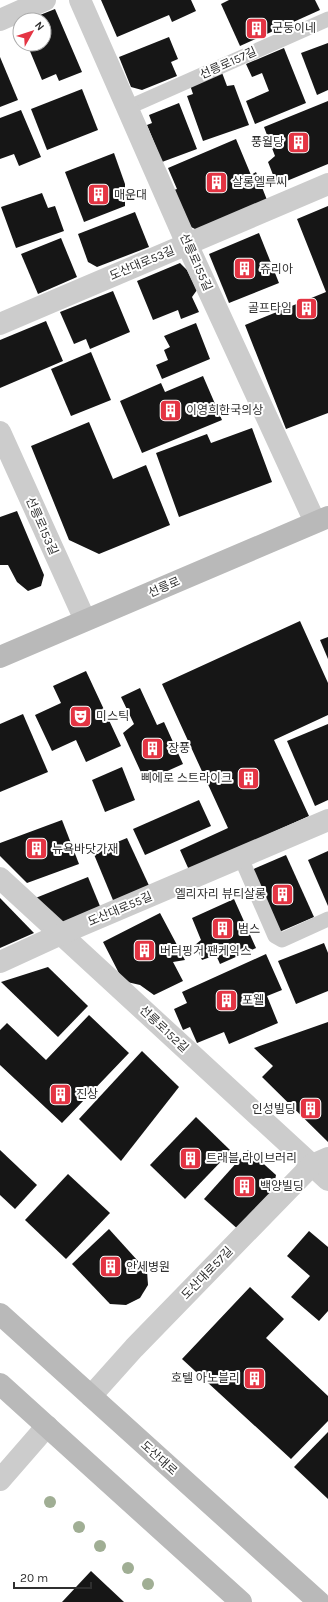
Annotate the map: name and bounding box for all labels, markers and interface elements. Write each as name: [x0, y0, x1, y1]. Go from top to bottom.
north arrow: [12, 12, 52, 52]
building icon: 군둥이네: [243, 15, 269, 41]
text: N: [32, 19, 47, 33]
place label: 군둥이네: [272, 21, 316, 35]
street label: 선릉로157길: [197, 44, 259, 82]
building icon: 풍월당: [286, 129, 312, 155]
place label: 풍월당: [251, 135, 284, 149]
building icon: 살롱엘루씨: [204, 169, 230, 195]
place label: 살롱엘루씨: [232, 175, 287, 189]
building icon: 매운대: [86, 182, 112, 208]
place label: 매운대: [114, 188, 147, 202]
street label: 선릉로155길: [177, 231, 215, 293]
street label: 도산대로53길: [107, 243, 177, 283]
building icon: 쥬리아: [231, 256, 257, 282]
place label: 쥬리아: [260, 262, 293, 276]
building icon: 골프타임: [294, 295, 320, 321]
place label: 골프타임: [248, 301, 292, 315]
building icon: 이영희한국의상: [158, 397, 184, 423]
place label: 이영희한국의상: [186, 403, 263, 417]
street label: 선릉로153길: [23, 495, 61, 557]
street label: 선릉로: [146, 574, 182, 600]
theatre icon: 미스틱: [67, 703, 93, 729]
place label: 미스틱: [96, 709, 129, 723]
building icon: 장풍: [140, 735, 166, 761]
place label: 장풍: [168, 741, 190, 755]
building icon: 삐에로 스트라이크: [235, 765, 261, 791]
place label: 삐에로 스트라이크: [141, 771, 232, 785]
building icon: 뉴욕바닷가재: [24, 836, 50, 862]
place label: 뉴욕바닷가재: [52, 842, 118, 856]
building icon: 엘리자리 뷰티살롱: [269, 881, 295, 907]
place label: 엘리자리 뷰티살롱: [175, 887, 266, 901]
street label: 도산대로55길: [86, 889, 154, 929]
building icon: 범스: [209, 916, 235, 942]
place label: 범스: [238, 922, 260, 936]
building icon: 버터핑거 팬케익스: [131, 938, 157, 964]
place label: 버터핑거 팬케익스: [160, 944, 251, 958]
building icon: 포웰: [214, 987, 240, 1013]
place label: 포웰: [242, 993, 264, 1007]
street label: 선릉로152길: [137, 1003, 191, 1055]
building icon: 진상: [48, 1081, 74, 1107]
place label: 진상: [76, 1087, 98, 1101]
building icon: 인성빌딩: [298, 1096, 324, 1122]
place label: 인성빌딩: [252, 1102, 296, 1116]
building icon: 트래블 라이브러리: [178, 1145, 204, 1171]
place label: 트래블 라이브러리: [206, 1151, 297, 1165]
building icon: 백양빌딩: [232, 1173, 258, 1199]
place label: 백양빌딩: [260, 1179, 304, 1193]
street label: 도산대로57길: [178, 1244, 236, 1302]
building icon: 안세병원: [97, 1254, 123, 1280]
place label: 안세병원: [126, 1260, 170, 1274]
building icon: 호텔 아노블리: [242, 1365, 268, 1391]
place label: 호텔 아노블리: [171, 1371, 240, 1385]
street label: 도산대로: [138, 1438, 180, 1478]
scale bar: [14, 1564, 91, 1590]
text: 20 m: [20, 1571, 48, 1585]

